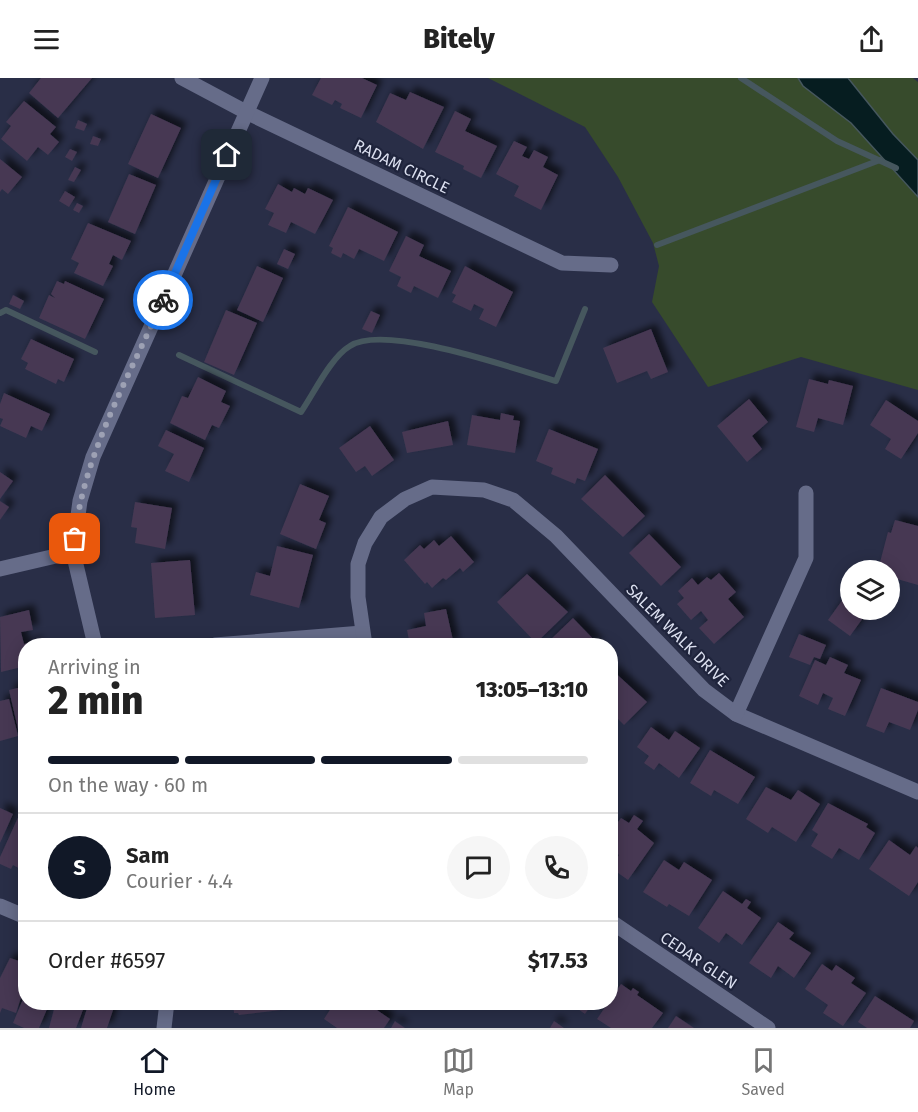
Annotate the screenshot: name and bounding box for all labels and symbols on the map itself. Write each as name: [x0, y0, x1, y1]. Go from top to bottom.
pin: [201, 129, 252, 180]
street label: RADAM CIRCLE: [351, 135, 452, 198]
courier: [133, 270, 193, 330]
pin: [49, 513, 100, 564]
street label: SALEM WALK DRIVE: [622, 580, 733, 691]
street label: CEDAR GLEN: [657, 928, 741, 993]

